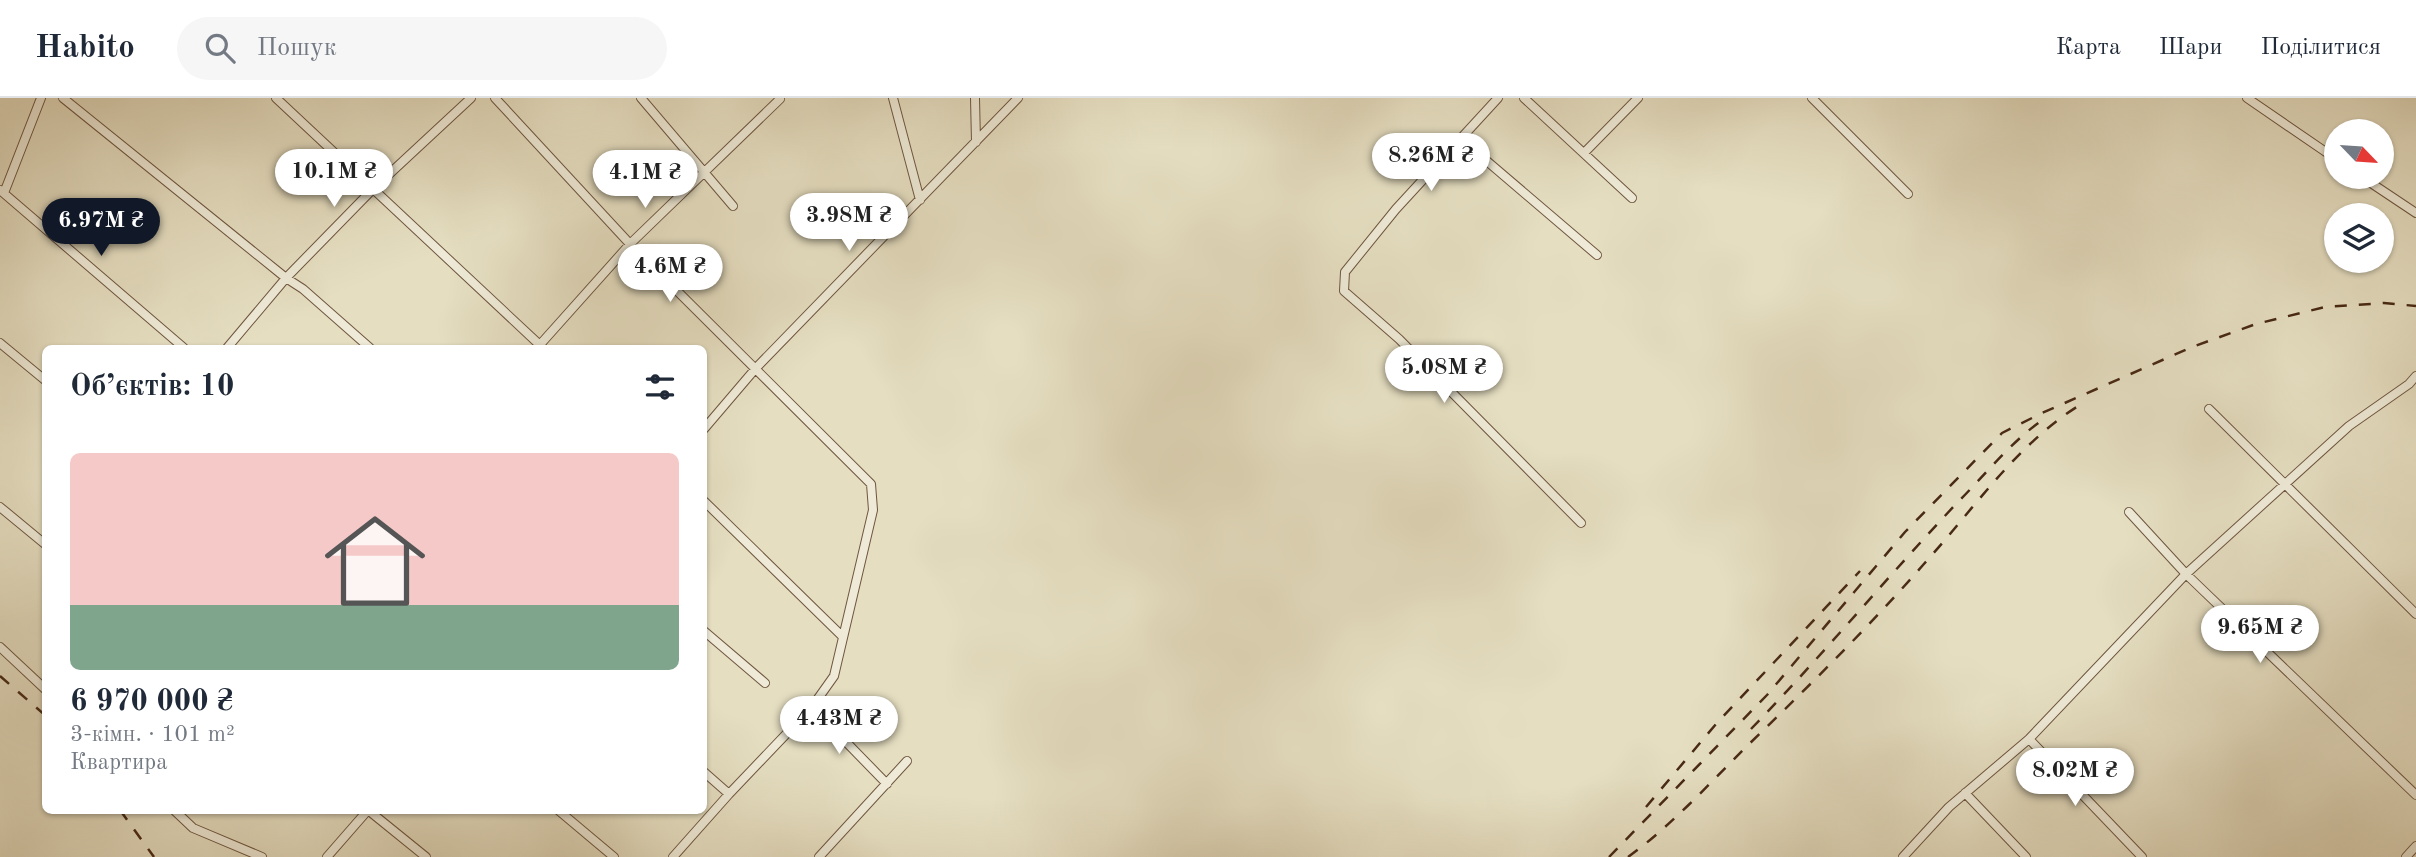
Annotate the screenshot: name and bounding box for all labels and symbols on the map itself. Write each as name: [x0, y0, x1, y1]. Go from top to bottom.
north arrow: [2324, 119, 2394, 189]
pin: 8.26M ₴: [1366, 134, 1496, 193]
pin: 10.1M ₴: [269, 150, 399, 209]
pin: 4.1M ₴: [588, 150, 702, 210]
pin: 3.98M ₴: [784, 194, 914, 253]
pin: 6.97M ₴: [36, 198, 166, 258]
pin: 4.6M ₴: [613, 244, 727, 304]
pin: 5.08M ₴: [1379, 345, 1509, 405]
pin: 9.65M ₴: [2195, 606, 2325, 665]
pin: 4.43M ₴: [774, 696, 904, 756]
pin: 8.02M ₴: [2010, 748, 2140, 808]

